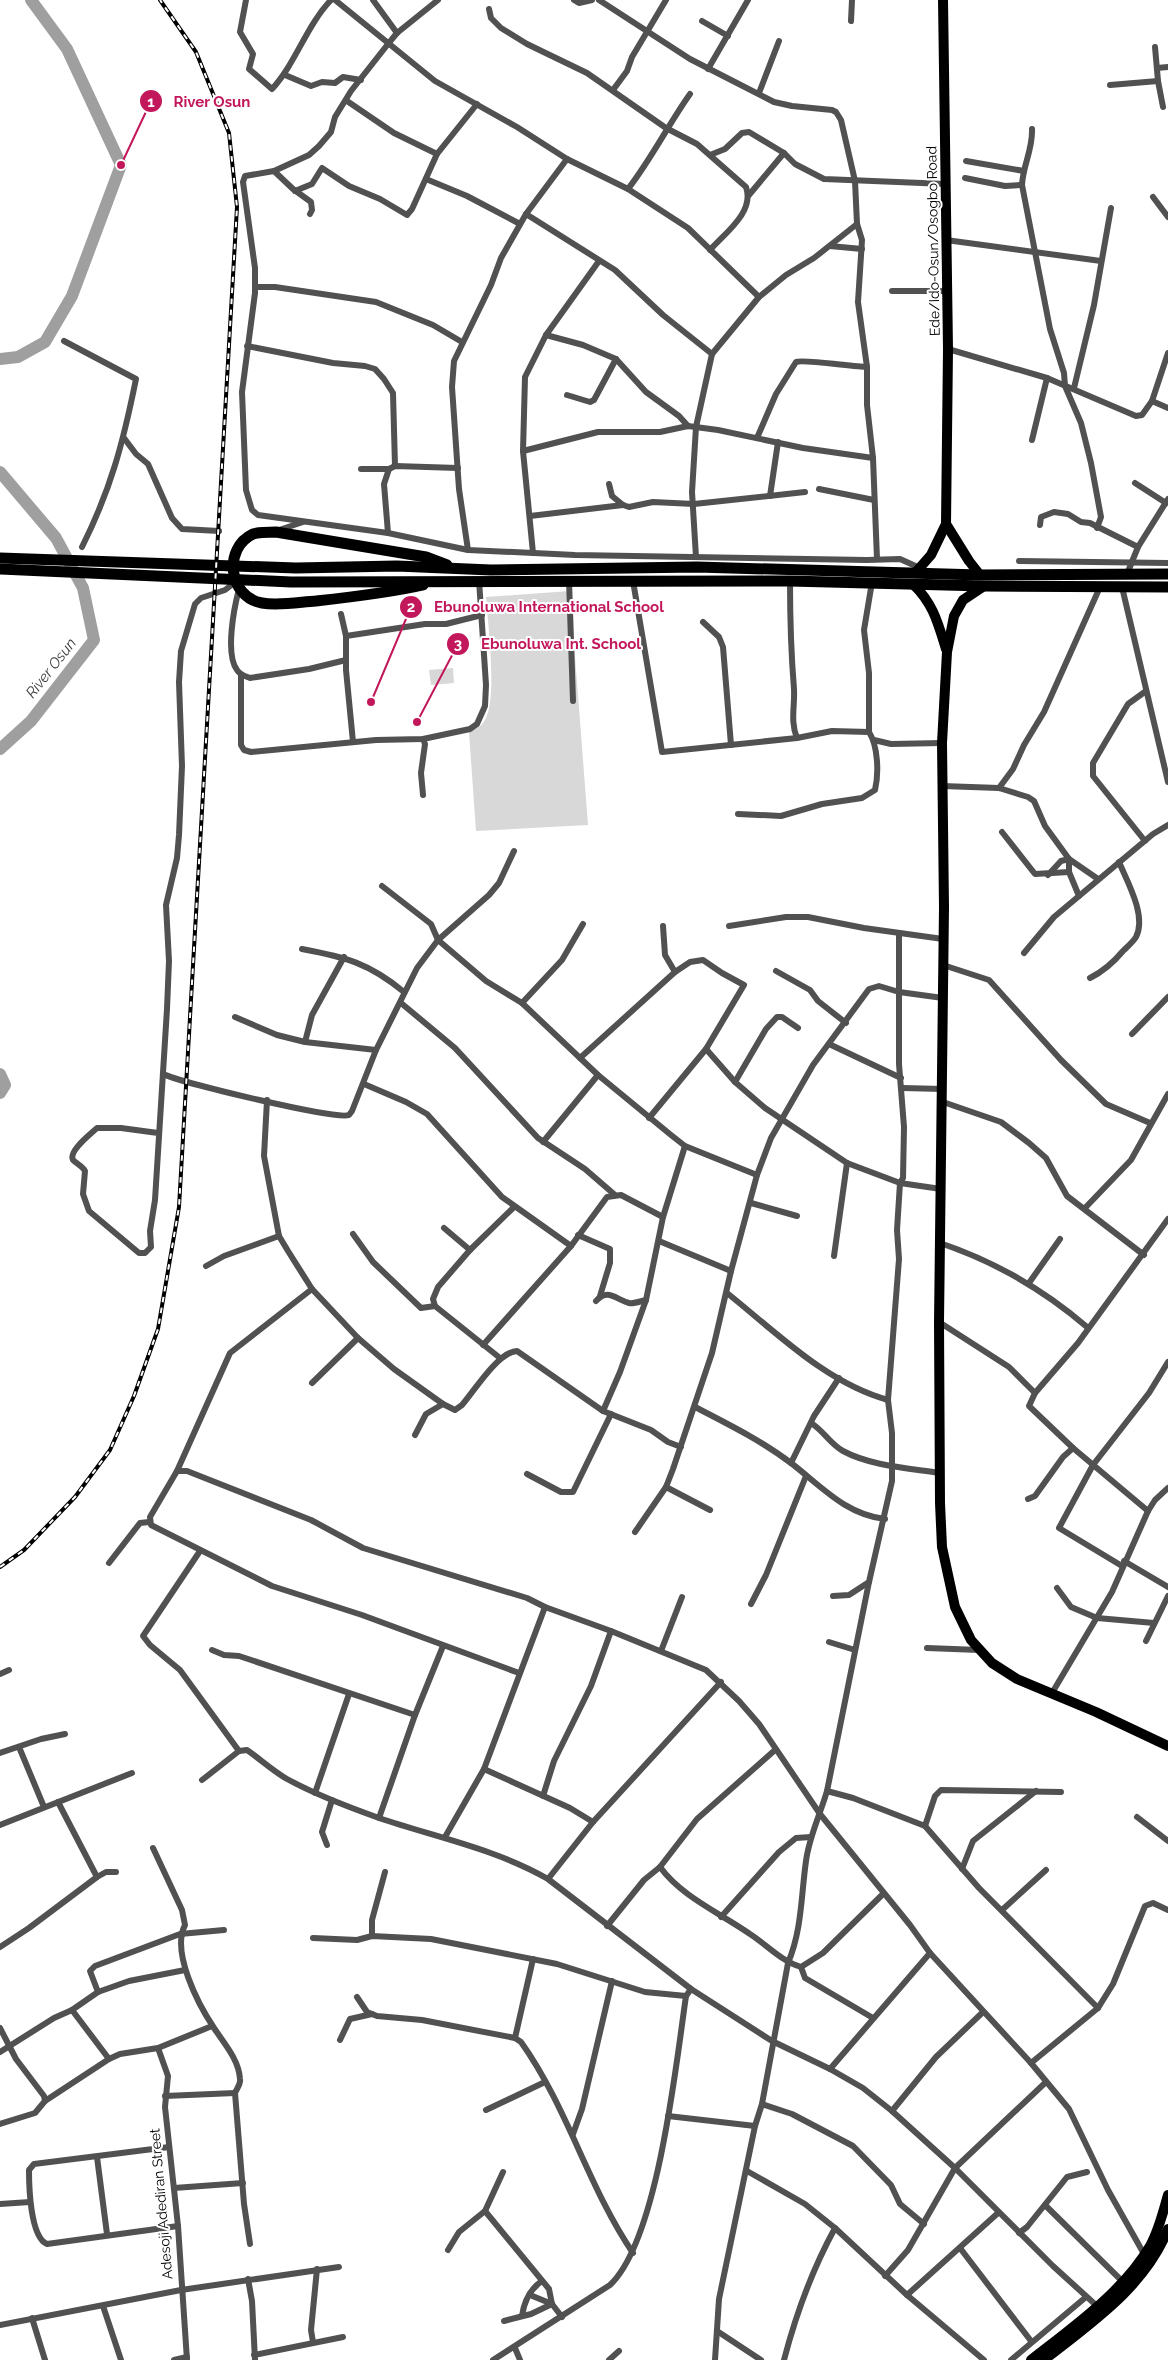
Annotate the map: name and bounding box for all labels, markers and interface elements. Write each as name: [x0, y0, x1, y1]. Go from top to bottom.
callout: River Osun: [139, 86, 261, 116]
text: 1: [147, 93, 155, 111]
text: River Osun: [174, 93, 250, 111]
street label: Ede/Ido-Osun/Osogbo Road: [923, 146, 943, 336]
callout: Ebunoluwa International School: [398, 592, 674, 622]
text: 2: [407, 598, 415, 616]
text: Ebunoluwa International School: [434, 598, 664, 616]
callout: Ebunoluwa Int. School: [445, 629, 651, 659]
water label: River Osun: [22, 634, 80, 702]
text: 3: [454, 635, 462, 653]
text: Ebunoluwa Int. School: [481, 635, 641, 653]
street label: Adesoji Adediran Street: [146, 2127, 176, 2280]

